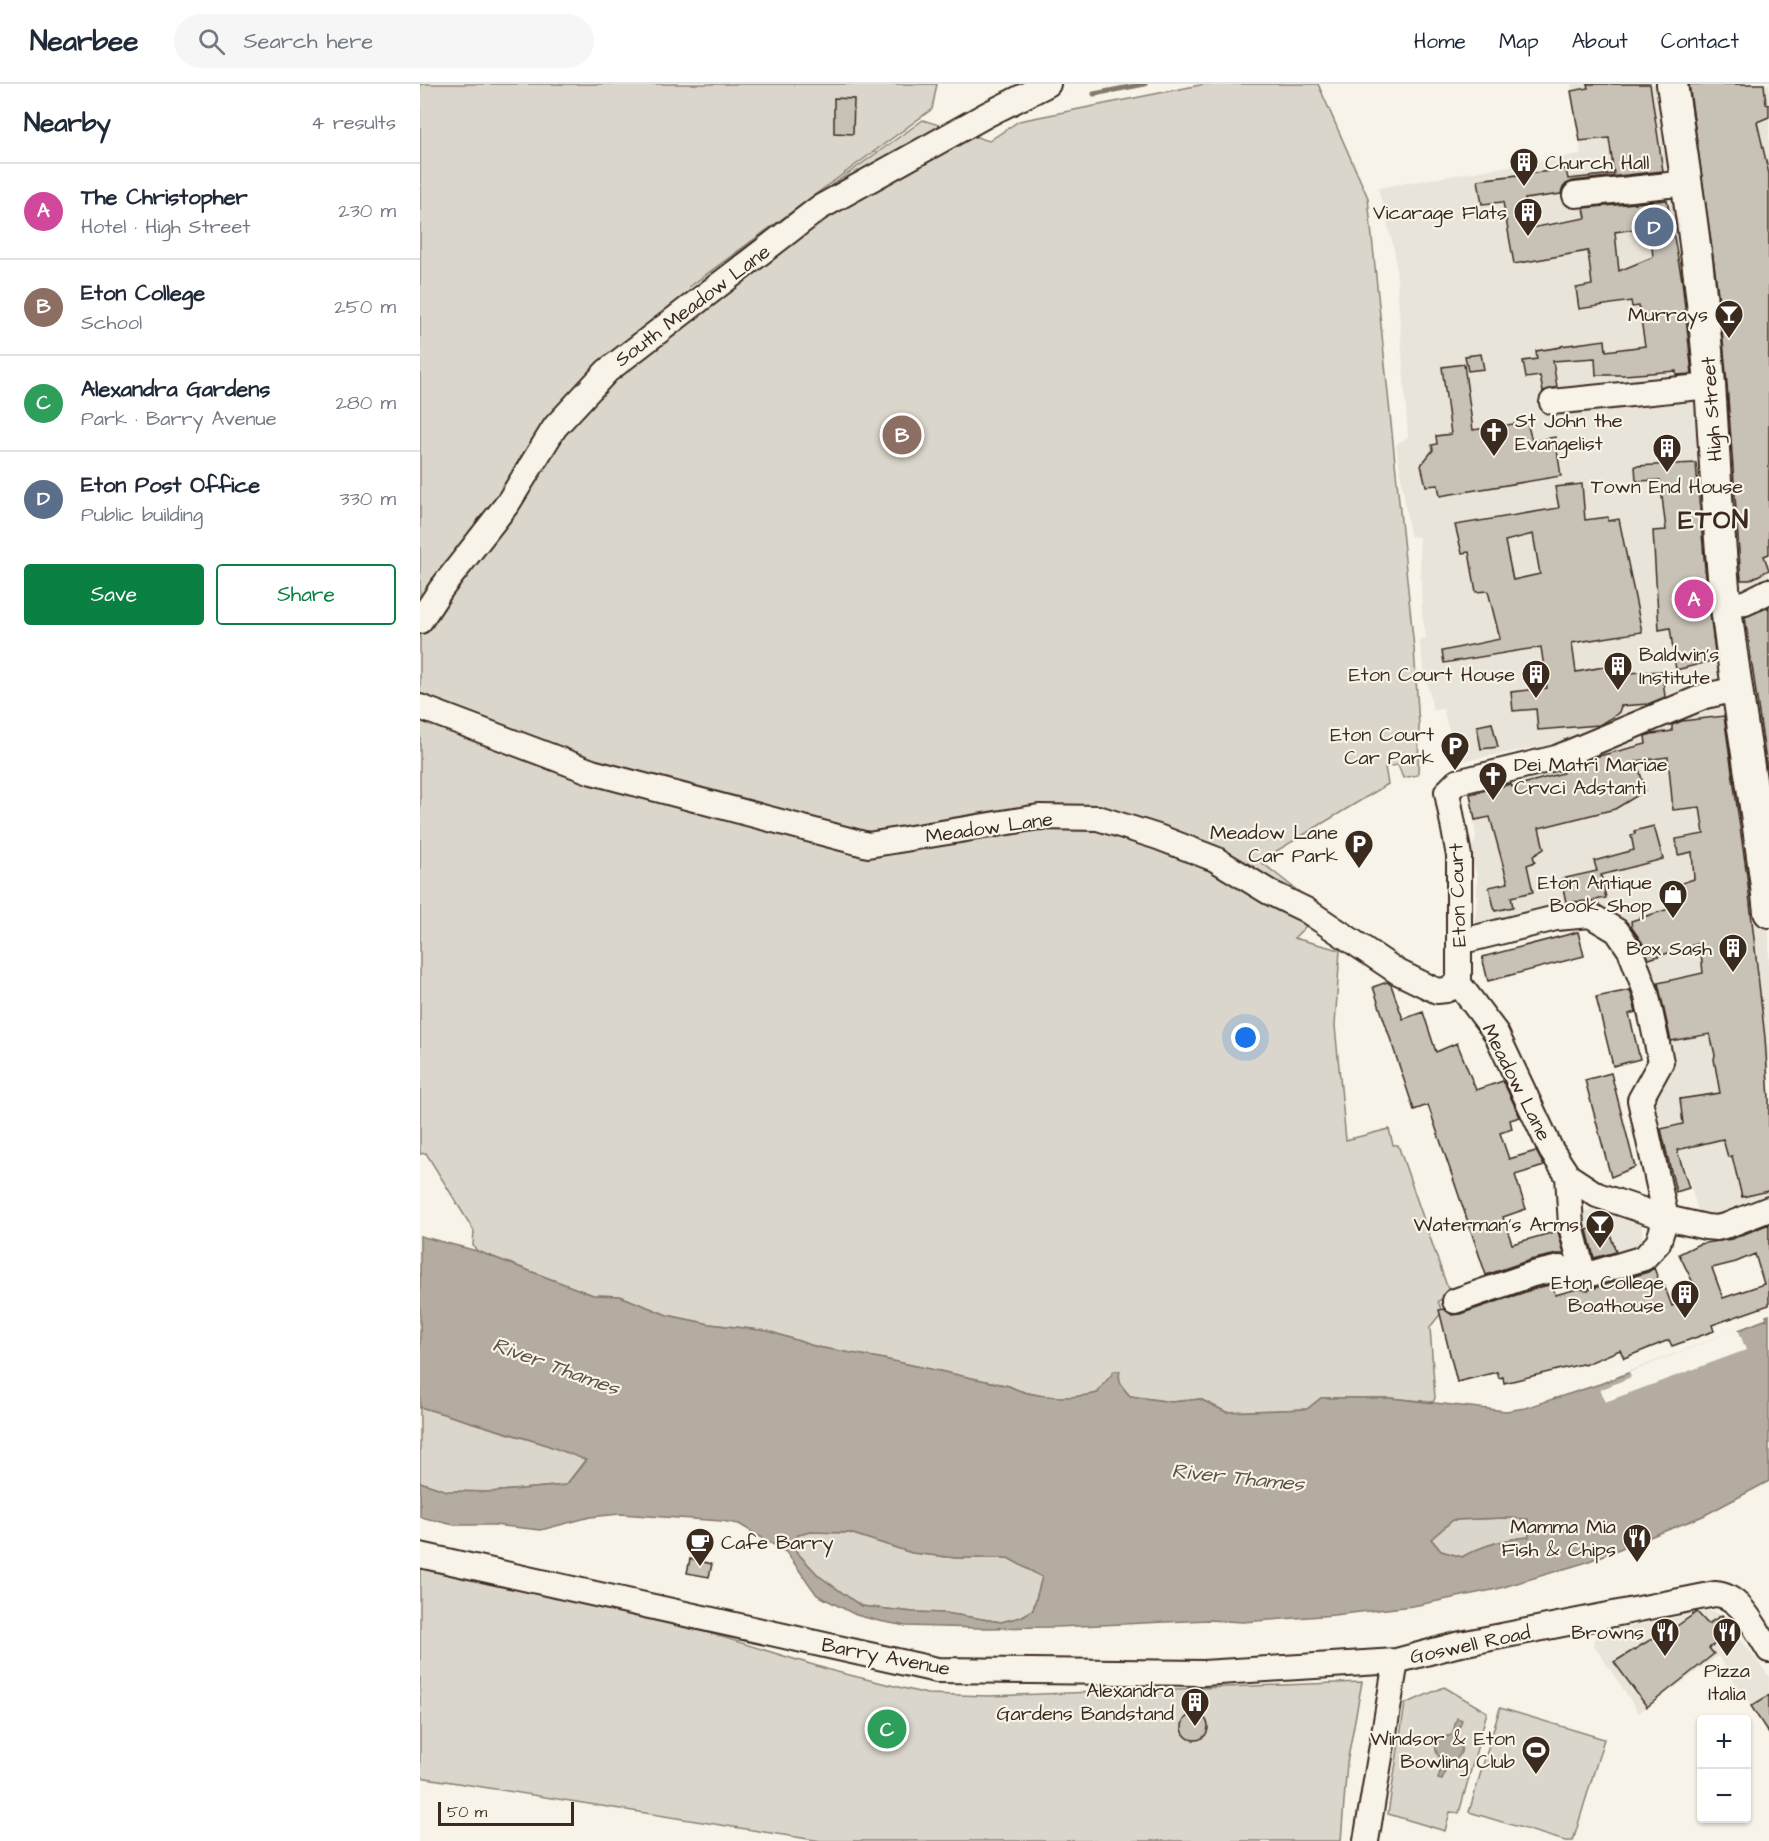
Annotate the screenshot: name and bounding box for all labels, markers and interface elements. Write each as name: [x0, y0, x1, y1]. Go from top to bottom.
search box: [174, 14, 594, 68]
text: Nearbee: [30, 22, 138, 61]
icon: search: [195, 25, 228, 58]
text: Search here: [243, 26, 373, 57]
text: Home: [1414, 27, 1466, 56]
text: Map: [1499, 27, 1539, 56]
text: About: [1572, 27, 1628, 56]
text: Contact: [1661, 27, 1739, 56]
text: Nearby: [24, 105, 111, 141]
text: 4 results: [311, 109, 396, 137]
building icon: Church Hall: [1508, 146, 1540, 188]
place label: Church Hall: [1545, 149, 1649, 177]
text: The Christopher: [81, 182, 248, 213]
building icon: Vicarage Flats: [1512, 196, 1544, 238]
text: A: [37, 197, 50, 225]
text: 230 m: [338, 197, 396, 225]
place label: Vicarage Flats: [1373, 199, 1507, 228]
pin: D: [1634, 204, 1674, 250]
text: Hotel · High Street: [81, 213, 250, 241]
street label: South Meadow Lane: [609, 238, 776, 374]
text: Eton College: [81, 278, 205, 309]
text: B: [36, 293, 51, 321]
text: 250 m: [334, 293, 396, 321]
bar icon: Murrays: [1713, 298, 1745, 340]
place label: Murrays: [1628, 301, 1708, 330]
text: School: [81, 309, 142, 337]
street label: High Street: [1694, 355, 1731, 462]
text: Alexandra Gardens: [81, 374, 270, 405]
text: C: [36, 389, 51, 417]
text: 280 m: [335, 389, 396, 417]
text: Park · Barry Avenue: [81, 405, 277, 433]
place label: St John the Evangelist: [1515, 407, 1623, 459]
pin: B: [882, 412, 922, 458]
church icon: St John the Evangelist: [1478, 416, 1510, 458]
building icon: Town End House: [1651, 432, 1683, 474]
text: Eton Post Office: [81, 470, 260, 501]
place label: Town End House: [1591, 473, 1743, 501]
text: D: [37, 485, 50, 513]
text: 330 m: [339, 485, 396, 513]
text: Public building: [81, 501, 203, 529]
district label: ETON: [1678, 502, 1750, 538]
button: Save: [24, 564, 204, 625]
button: Share: [216, 564, 396, 625]
pin: A: [1674, 576, 1714, 622]
place label: Baldwin's Institute: [1639, 641, 1719, 692]
building icon: Baldwin's Institute: [1602, 650, 1634, 692]
building icon: Eton Court House: [1520, 658, 1552, 700]
place label: Eton Court House: [1349, 661, 1515, 689]
place label: Eton Court Car Park: [1330, 721, 1434, 772]
parking icon: Eton Court Car Park: [1439, 730, 1471, 772]
place label: Dei Matri Mariae Crvci Adstanti: [1514, 751, 1668, 802]
church icon: Dei Matri Mariae Crvci Adstanti: [1477, 760, 1509, 802]
street label: Meadow Lane: [924, 805, 1055, 851]
place label: Meadow Lane Car Park: [1210, 819, 1338, 870]
parking icon: Meadow Lane Car Park: [1343, 828, 1375, 870]
street label: Eton Court: [1442, 843, 1474, 947]
place label: Eton Antique Book Shop: [1538, 869, 1652, 920]
shop icon: Eton Antique Book Shop: [1657, 878, 1689, 920]
building icon: Box Sash: [1717, 932, 1749, 974]
place label: Box Sash: [1626, 935, 1712, 963]
street label: Meadow Lane: [1475, 1019, 1558, 1146]
your location: [1231, 1023, 1260, 1052]
bar icon: Waterman's Arms: [1584, 1208, 1616, 1250]
place label: Waterman's Arms: [1414, 1211, 1579, 1239]
place label: Eton College Boathouse: [1551, 1269, 1664, 1320]
building icon: Eton College Boathouse: [1669, 1278, 1701, 1320]
water label: River Thames: [488, 1330, 625, 1403]
water label: River Thames: [1170, 1456, 1307, 1499]
place label: Mamma Mia Fish & Chips: [1502, 1513, 1616, 1564]
restaurant icon: Mamma Mia Fish & Chips: [1621, 1522, 1653, 1564]
cafe icon: Cafe Barry: [684, 1526, 716, 1568]
place label: Cafe Barry: [721, 1529, 834, 1558]
restaurant icon: Browns: [1649, 1616, 1681, 1658]
restaurant icon: Pizza Italia: [1711, 1616, 1743, 1658]
street label: Goswell Road: [1407, 1619, 1533, 1671]
place label: Browns: [1571, 1619, 1644, 1647]
street label: Barry Avenue: [819, 1631, 953, 1684]
place label: Pizza Italia: [1704, 1657, 1750, 1708]
place label: Alexandra Gardens Bandstand: [997, 1677, 1174, 1728]
building icon: Alexandra Gardens Bandstand: [1179, 1686, 1211, 1728]
pin: C: [868, 1706, 906, 1752]
map controls: [1697, 1715, 1751, 1823]
button: +: [1697, 1715, 1751, 1769]
place label: Windsor & Eton Bowling Club: [1370, 1725, 1515, 1777]
sports icon: Windsor & Eton Bowling Club: [1520, 1734, 1552, 1776]
button: −: [1697, 1769, 1751, 1823]
scale bar: [438, 1799, 574, 1826]
text: 50 m: [447, 1801, 487, 1823]

